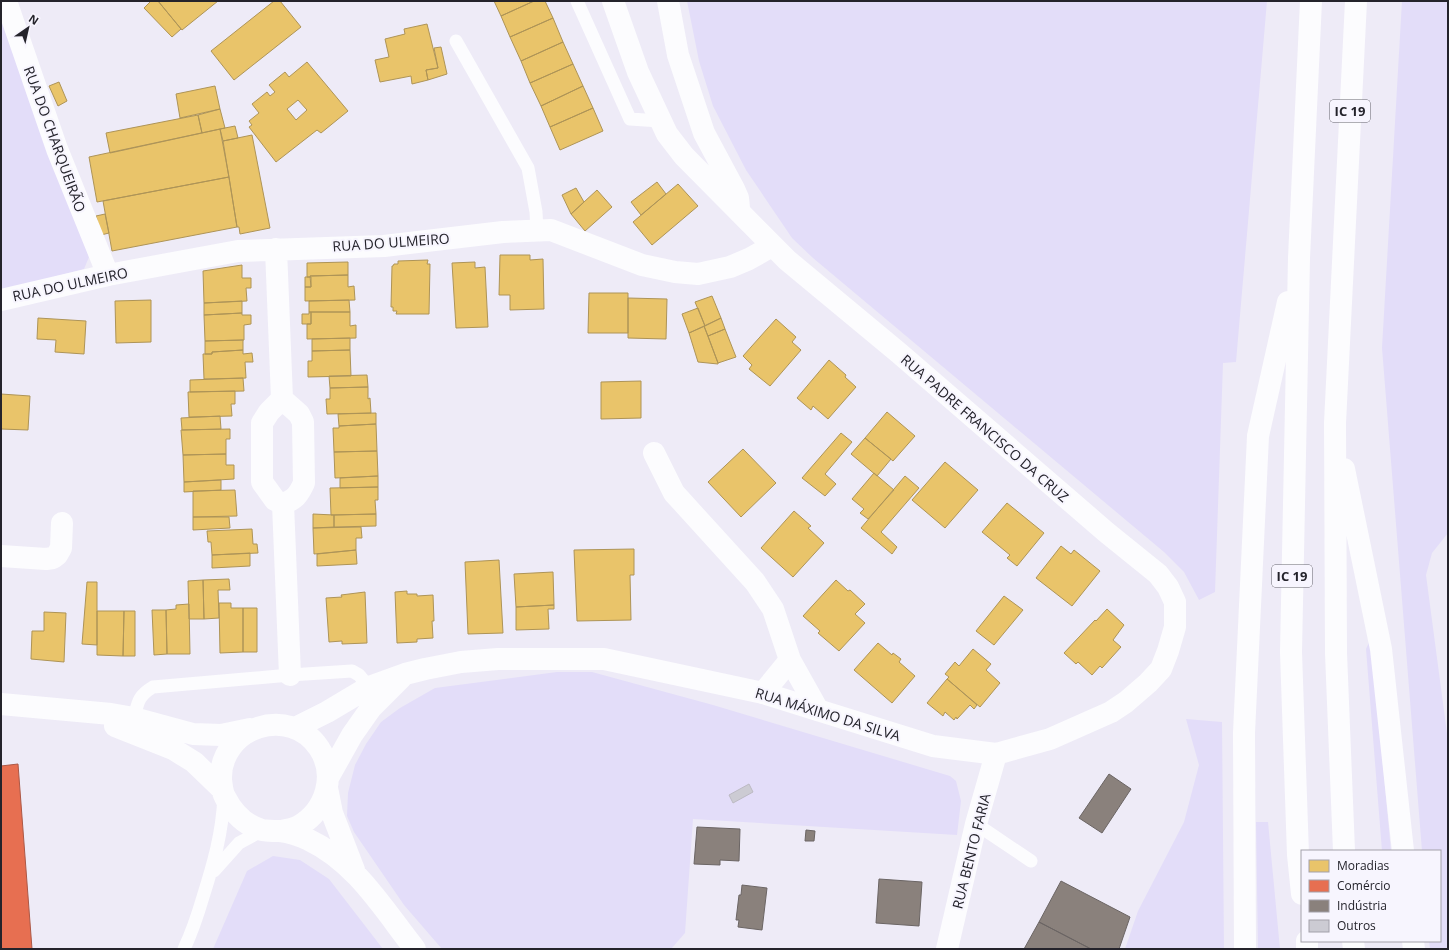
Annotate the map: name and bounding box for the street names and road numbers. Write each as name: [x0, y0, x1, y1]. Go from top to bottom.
street label: RUA DO CHARQUEIRÃO: [20, 63, 90, 215]
road number: IC 19: [1330, 100, 1370, 122]
street label: RUA DO ULMEIRO: [332, 228, 450, 256]
street label: RUA DO ULMEIRO: [11, 262, 129, 305]
street label: RUA PADRE FRANCISCO DA CRUZ: [897, 350, 1073, 506]
road number: IC 19: [1272, 565, 1312, 587]
street label: RUA MÁXIMO DA SILVA: [753, 683, 903, 745]
street label: RUA BENTO FARIA: [947, 791, 995, 911]

